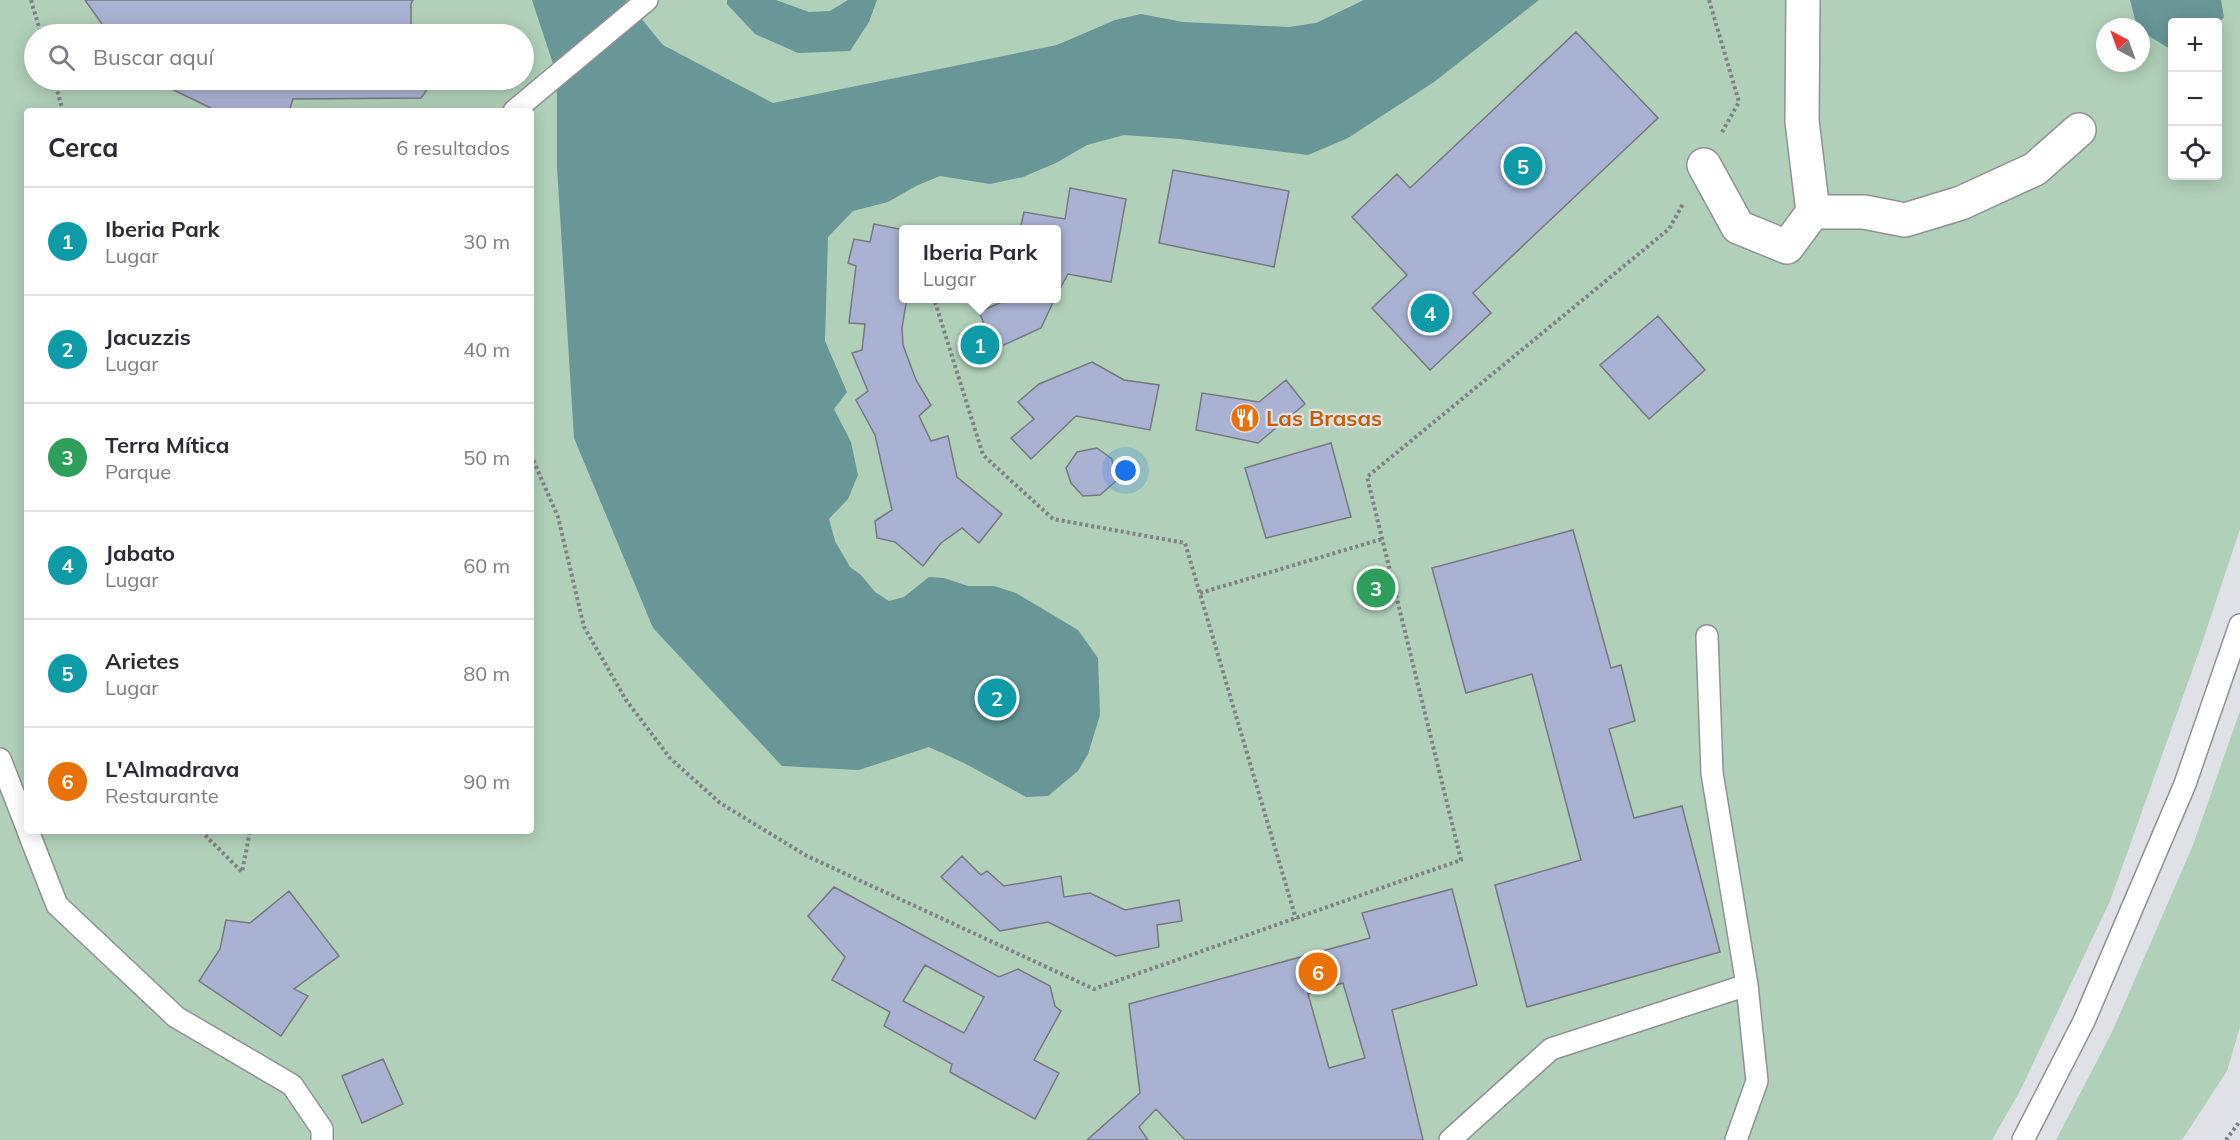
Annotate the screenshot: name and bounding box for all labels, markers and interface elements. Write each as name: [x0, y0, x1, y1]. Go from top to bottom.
north arrow: [2096, 18, 2150, 72]
map controls: [2168, 18, 2222, 180]
button: +: [2168, 18, 2222, 72]
search box: [24, 24, 534, 90]
icon: search: [45, 41, 78, 74]
text: Buscar aquí: [93, 43, 214, 71]
button: −: [2168, 72, 2222, 126]
button: locate: [2168, 126, 2222, 180]
text: Cerca: [48, 131, 118, 164]
text: 6 resultados: [396, 135, 510, 160]
pin: 5: [1504, 144, 1543, 188]
text: Iberia Park: [105, 215, 220, 243]
popup: [899, 225, 1061, 303]
text: 1: [62, 229, 74, 254]
text: 30 m: [463, 229, 510, 254]
text: Iberia Park: [923, 238, 1037, 266]
text: Lugar: [105, 243, 159, 268]
text: Lugar: [923, 266, 976, 291]
pin: 4: [1410, 290, 1450, 336]
pin: 1: [960, 322, 1000, 368]
text: Jacuzzis: [105, 323, 191, 351]
text: 2: [62, 337, 74, 362]
text: 40 m: [463, 337, 510, 362]
text: Lugar: [105, 351, 159, 376]
restaurant icon: Las Brasas: [1229, 402, 1261, 434]
place label: Las Brasas: [1266, 404, 1382, 432]
text: Terra Mítica: [105, 431, 229, 459]
text: 3: [62, 445, 74, 470]
text: 50 m: [463, 445, 510, 470]
your location: [1111, 456, 1140, 485]
text: Parque: [105, 459, 171, 484]
text: Jabato: [105, 539, 175, 567]
text: 4: [62, 553, 74, 578]
text: 60 m: [463, 553, 510, 578]
pin: 3: [1356, 566, 1396, 610]
text: Lugar: [105, 567, 159, 592]
text: Arietes: [105, 647, 179, 675]
text: 5: [62, 661, 74, 686]
text: 80 m: [463, 661, 510, 686]
text: Lugar: [105, 675, 159, 700]
pin: 2: [978, 676, 1016, 720]
text: L'Almadrava: [105, 755, 239, 783]
text: 6: [62, 769, 74, 794]
text: 90 m: [463, 769, 510, 794]
text: Restaurante: [105, 783, 219, 808]
pin: 6: [1298, 950, 1338, 994]

